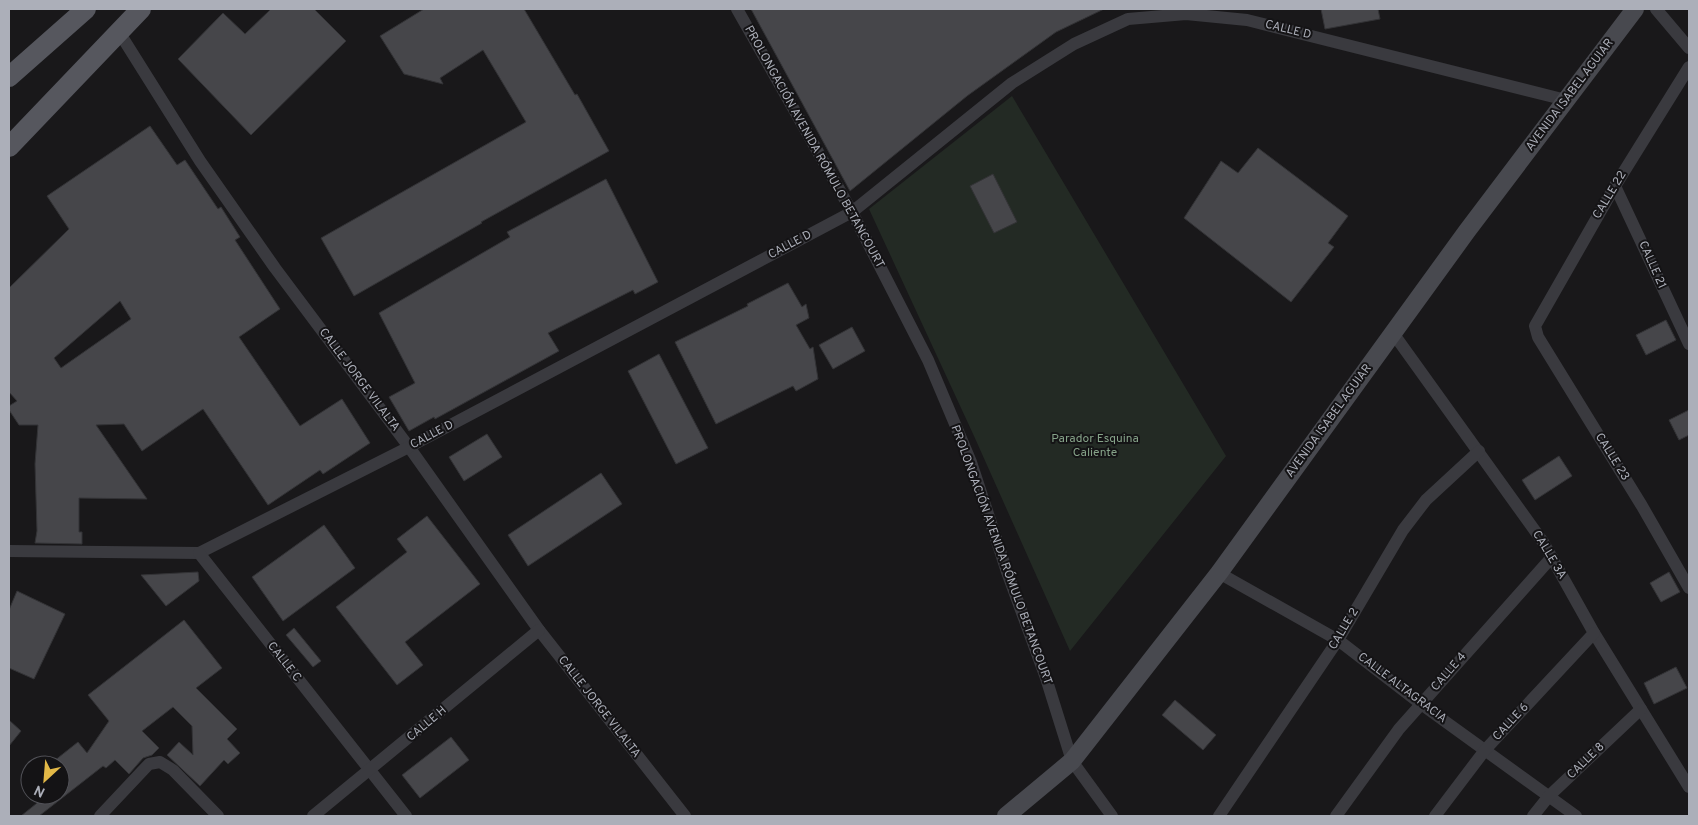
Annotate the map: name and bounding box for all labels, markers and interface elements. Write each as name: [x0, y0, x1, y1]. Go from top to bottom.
street label: CALLE D: [1263, 17, 1313, 43]
street label: PROLONGACIÓN AVENIDA RÓMULO BETANCOURT: [740, 23, 888, 271]
street label: AVENIDA ISABEL AGUIAR: [1522, 36, 1618, 154]
street label: CALLE 22: [1589, 168, 1631, 222]
street label: CALLE D: [765, 227, 815, 263]
street label: CALLE 21: [1634, 239, 1670, 291]
street label: CALLE JORGE VILALTA: [315, 325, 403, 435]
street label: AVENIDA ISABEL AGUIAR: [1282, 361, 1376, 481]
street label: CALLE D: [407, 417, 457, 453]
street label: PROLONGACIÓN AVENIDA RÓMULO BETANCOURT: [946, 423, 1056, 687]
street label: CALLE 23: [1591, 430, 1633, 484]
park label: Parador Esquina Caliente: [1051, 431, 1139, 461]
street label: CALLE 3A: [1528, 528, 1570, 582]
street label: CALLE 2: [1325, 605, 1363, 653]
street label: CALLE C: [263, 639, 305, 685]
street label: CALLE ALTAGRACIA: [1354, 649, 1450, 727]
street label: CALLE 4: [1428, 649, 1470, 695]
street label: CALLE JORGE VILALTA: [554, 653, 644, 761]
street label: CALLE 6: [1489, 700, 1533, 744]
street label: CALLE H: [404, 703, 450, 745]
street label: CALLE 8: [1564, 739, 1608, 783]
north arrow: [20, 755, 70, 805]
text: N: [32, 780, 48, 800]

